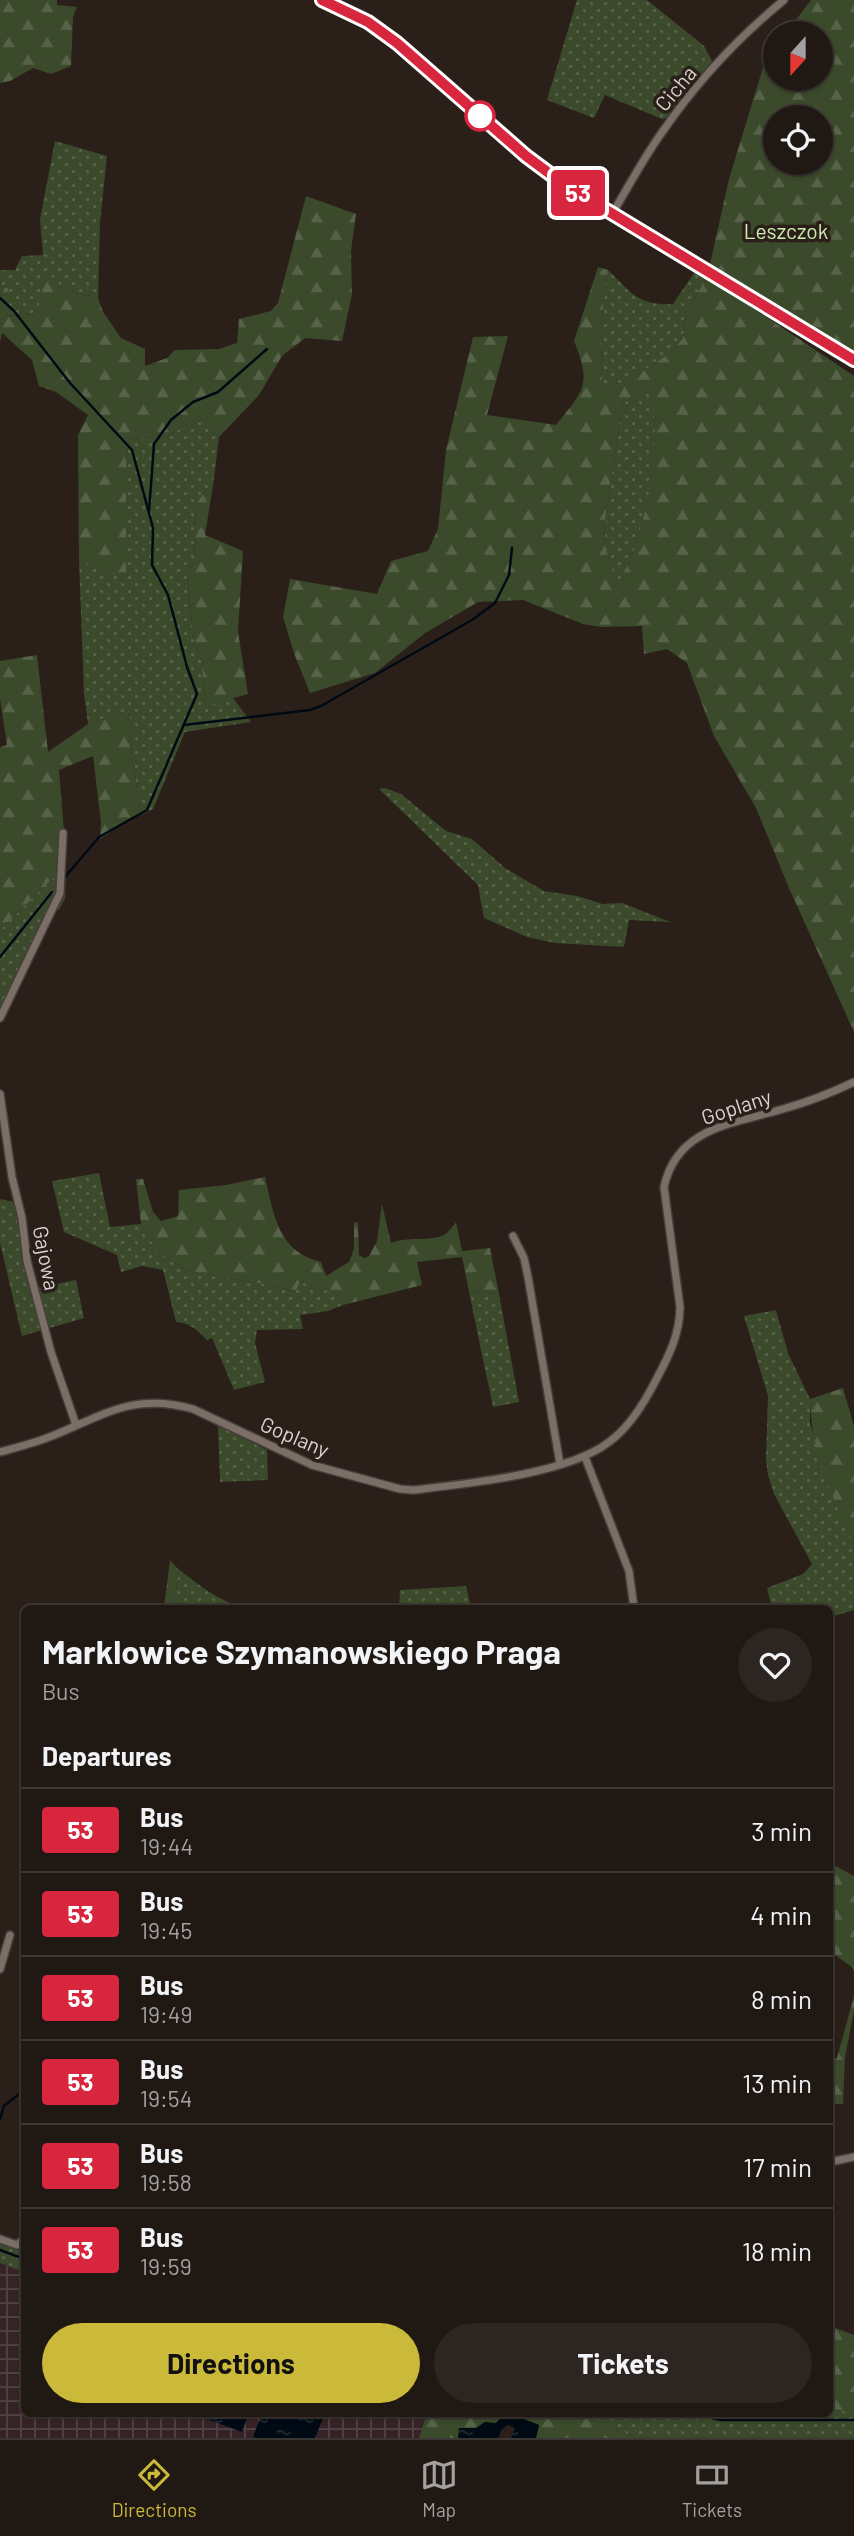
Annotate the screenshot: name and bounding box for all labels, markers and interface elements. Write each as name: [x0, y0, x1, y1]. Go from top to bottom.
north arrow: [763, 21, 833, 91]
map controls: [763, 21, 833, 175]
street label: Cicha: [649, 60, 701, 116]
unlabelled marker: [465, 101, 495, 131]
button: locate: [763, 105, 833, 175]
line badge: 53: [546, 170, 610, 216]
text: 53: [565, 178, 591, 207]
park label: Leszczok: [744, 218, 828, 243]
street label: Goplany: [698, 1083, 775, 1129]
street label: Gajowa: [29, 1224, 65, 1292]
street label: Goplany: [257, 1410, 333, 1462]
button: heart: [738, 1628, 812, 1702]
text: Marklowice Szymanowskiego Praga: [42, 1631, 561, 1671]
text: Bus: [42, 1677, 80, 1705]
text: Departures: [42, 1740, 172, 1771]
text: Bus: [140, 1801, 183, 1832]
text: 53: [68, 1815, 93, 1844]
text: 3 min: [751, 1815, 812, 1846]
text: 19:44: [140, 1832, 193, 1860]
text: Bus: [140, 1885, 183, 1916]
text: 53: [68, 1899, 93, 1928]
text: 4 min: [750, 1899, 812, 1930]
text: 19:45: [140, 1916, 192, 1944]
text: Bus: [140, 1969, 183, 2000]
text: 53: [68, 1983, 93, 2012]
text: 8 min: [751, 1983, 812, 2014]
text: 19:49: [140, 2000, 193, 2028]
text: Bus: [140, 2053, 183, 2084]
text: 53: [68, 2067, 93, 2096]
text: 13 min: [742, 2067, 812, 2098]
text: 19:54: [140, 2084, 192, 2112]
text: Bus: [140, 2137, 183, 2168]
text: 53: [68, 2151, 93, 2180]
text: 17 min: [743, 2151, 812, 2182]
text: 19:58: [140, 2168, 192, 2196]
text: Bus: [140, 2221, 183, 2252]
text: 53: [68, 2235, 93, 2264]
text: 18 min: [742, 2235, 812, 2266]
text: 19:59: [140, 2252, 192, 2280]
button: Directions: [42, 2323, 420, 2403]
button: Tickets: [434, 2323, 812, 2403]
tab: Directions: [112, 2456, 197, 2521]
tab: Map: [420, 2456, 458, 2521]
tab: Tickets: [682, 2456, 742, 2521]

